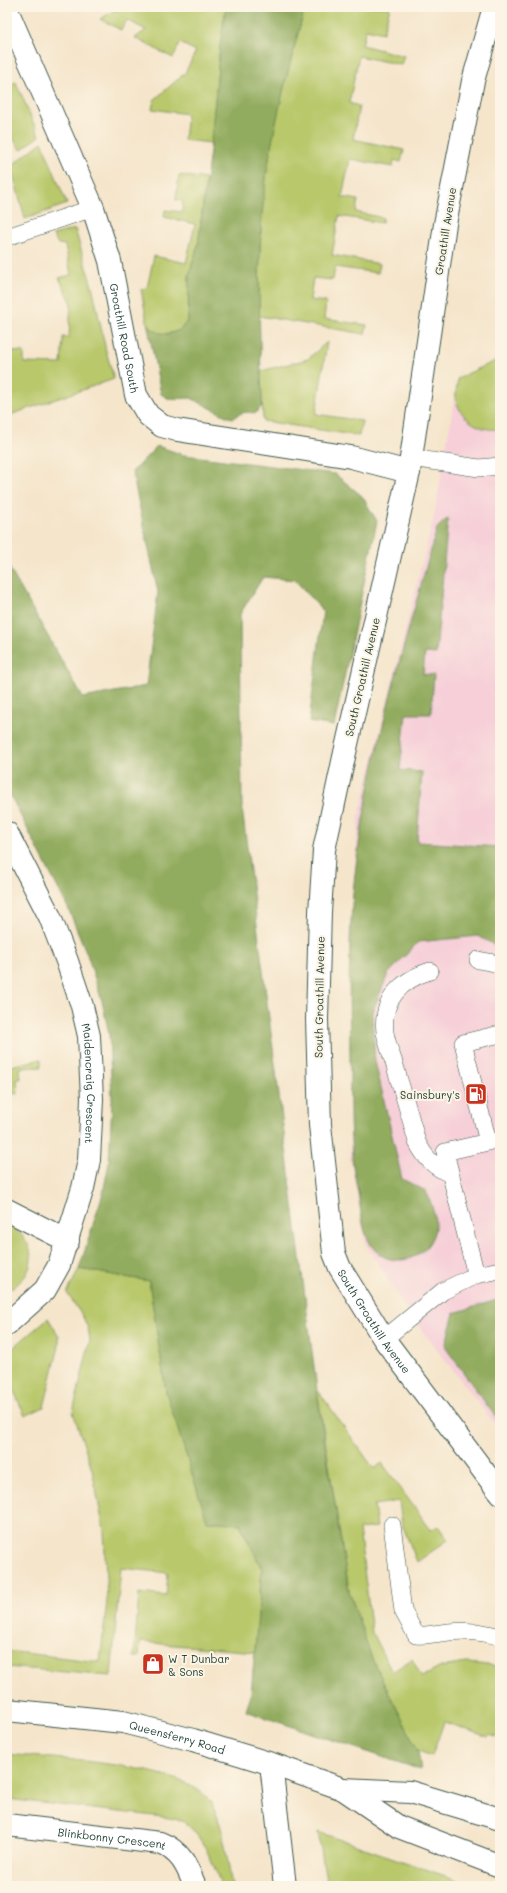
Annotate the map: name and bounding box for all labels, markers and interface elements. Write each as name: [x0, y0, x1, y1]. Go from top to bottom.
street label: Groathill Avenue: [431, 186, 459, 276]
street label: Groathill Road South: [107, 282, 143, 394]
street label: South Groathill Avenue: [341, 616, 383, 738]
street label: South Groathill Avenue: [310, 936, 328, 1058]
street label: Maidencraig Crescent: [79, 1021, 100, 1144]
fuel station icon: Sainsbury's: [463, 1081, 489, 1107]
place label: Sainsbury's: [400, 1087, 460, 1102]
street label: South Groathill Avenue: [335, 1266, 415, 1376]
shop icon: W T Dunbar & Sons: [140, 1651, 166, 1677]
place label: W T Dunbar & Sons: [168, 1651, 230, 1679]
street label: Queensferry Road: [128, 1717, 227, 1757]
street label: Blinkbonny Crescent: [57, 1824, 170, 1853]

